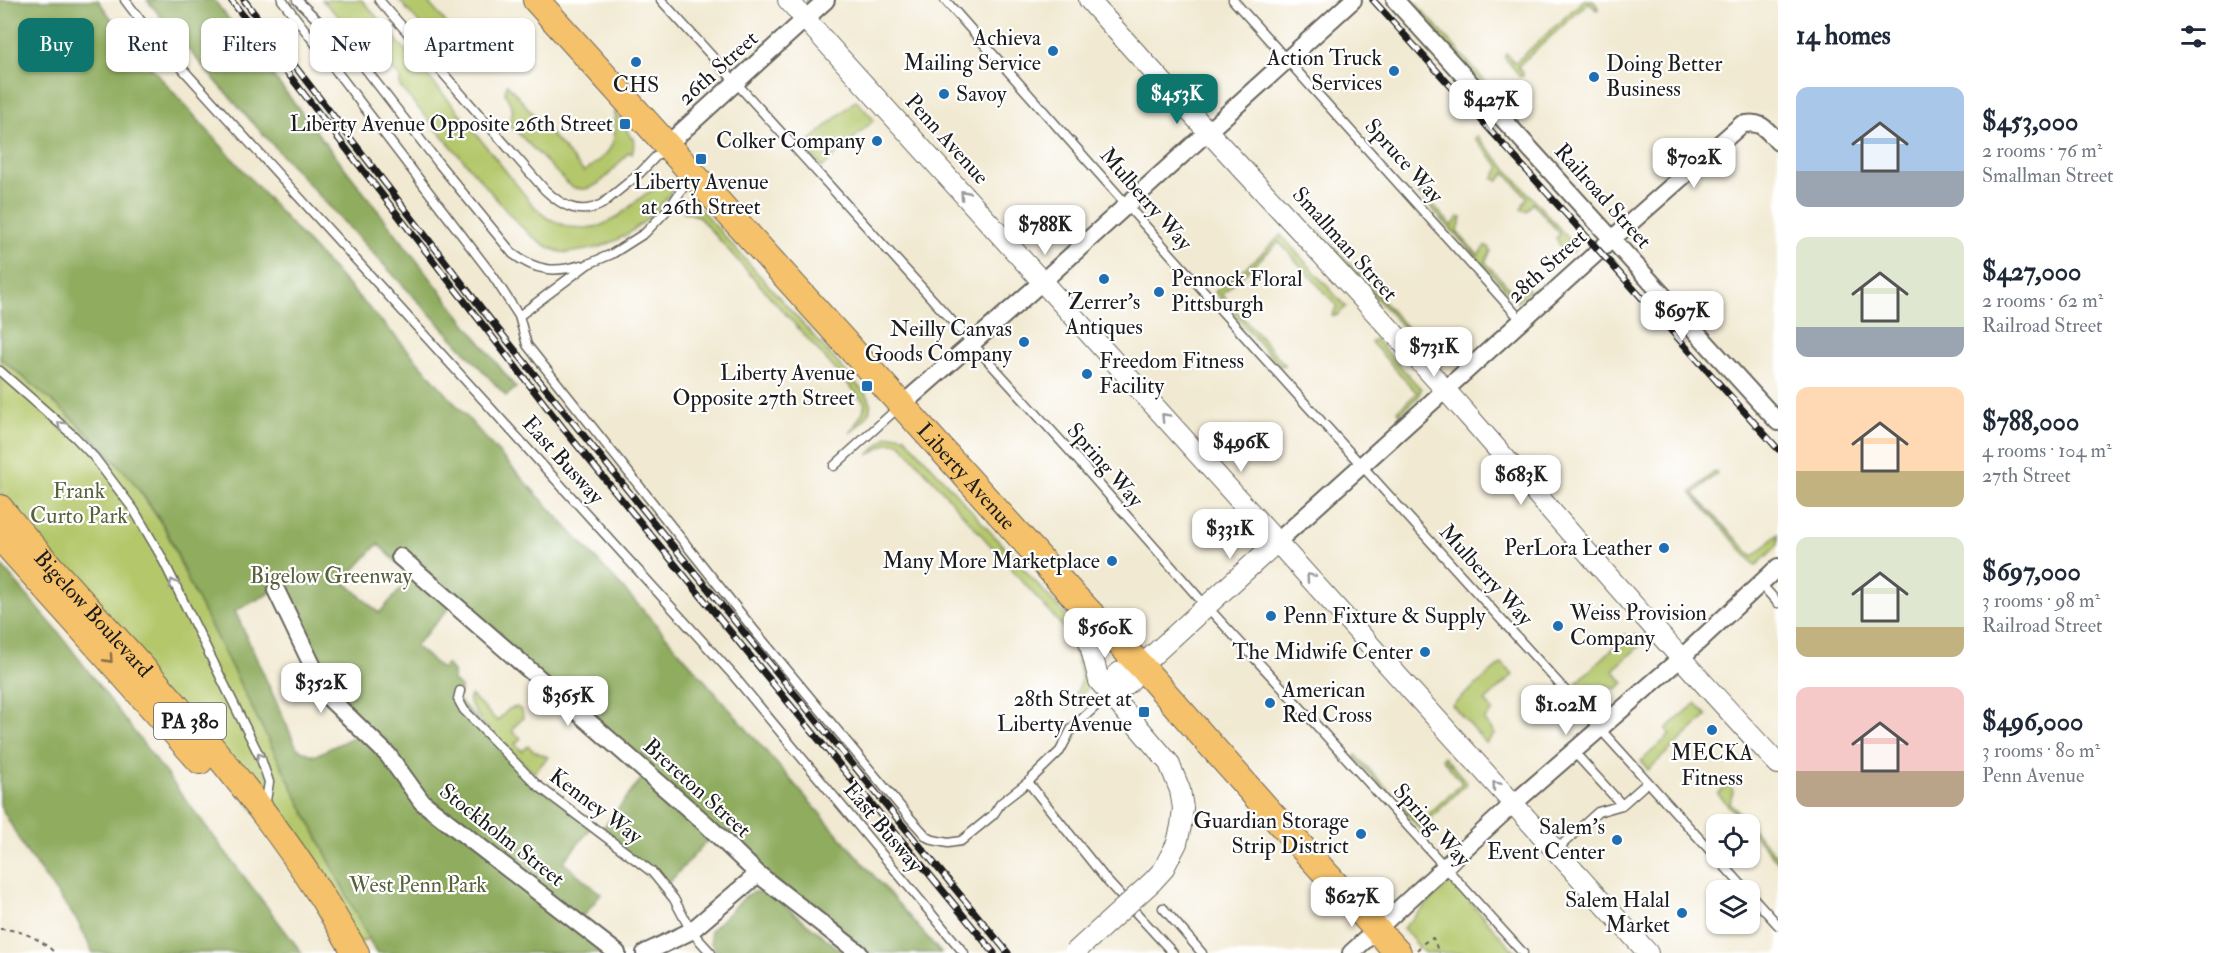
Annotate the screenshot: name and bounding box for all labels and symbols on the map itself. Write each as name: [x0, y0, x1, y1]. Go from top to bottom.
place label: Achieva Mailing Service: [904, 24, 1042, 77]
street label: 26th Street: [672, 25, 764, 111]
marker: Achieva Mailing Service: [1046, 44, 1060, 58]
place label: Action Truck Services: [1266, 44, 1382, 97]
place label: Doing Better Business: [1606, 50, 1723, 103]
marker: CHS: [629, 55, 643, 69]
marker: Action Truck Services: [1387, 64, 1401, 78]
marker: Doing Better Business: [1587, 70, 1601, 84]
place label: CHS: [613, 71, 659, 99]
pin: $453K: [1135, 74, 1219, 125]
place label: Savoy: [956, 80, 1007, 108]
pin: $427K: [1449, 80, 1533, 131]
marker: Savoy: [937, 87, 951, 101]
street label: Penn Avenue: [899, 88, 995, 190]
place label: Liberty Avenue Opposite 26th Street: [290, 110, 613, 139]
street label: Spruce Way: [1358, 113, 1450, 210]
marker: Liberty Avenue Opposite 26th Street: [618, 117, 632, 131]
place label: Colker Company: [716, 127, 865, 156]
marker: Colker Company: [870, 134, 884, 148]
street label: Railroad Street: [1548, 137, 1658, 255]
pin: $702K: [1652, 138, 1736, 189]
street label: Mulberry Way: [1094, 142, 1199, 257]
marker: Liberty Avenue at 26th Street: [694, 152, 708, 166]
place label: Liberty Avenue at 26th Street: [633, 168, 769, 221]
street label: Smallman Street: [1286, 181, 1404, 307]
one-way arrow: [960, 190, 971, 201]
pin: $788K: [1003, 205, 1087, 256]
street label: 28th Street: [1501, 223, 1593, 309]
place label: Pennock Floral Pittsburgh: [1171, 265, 1303, 318]
marker: Zerrer's Antiques: [1097, 272, 1111, 286]
marker: Pennock Floral Pittsburgh: [1152, 285, 1166, 299]
place label: Zerrer's Antiques: [1064, 288, 1143, 341]
pin: $697K: [1640, 291, 1724, 342]
place label: Neilly Canvas Goods Company: [865, 315, 1012, 369]
pin: $731K: [1392, 327, 1476, 378]
marker: Neilly Canvas Goods Company: [1017, 335, 1031, 349]
place label: Freedom Fitness Facility: [1099, 347, 1244, 400]
place label: Liberty Avenue Opposite 27th Street: [673, 359, 855, 413]
marker: Freedom Fitness Facility: [1080, 367, 1094, 381]
marker: Liberty Avenue Opposite 27th Street: [860, 379, 874, 393]
street label: East Busway: [516, 410, 610, 510]
one-way arrow: [1161, 413, 1172, 424]
street label: Liberty Avenue: [910, 417, 1022, 536]
street label: Spring Way: [1060, 417, 1150, 514]
one-way arrow: [57, 421, 68, 432]
pin: $496K: [1199, 422, 1283, 473]
pin: $683K: [1479, 455, 1563, 506]
park label: Frank Curto Park: [30, 477, 128, 530]
pin: $331K: [1188, 509, 1272, 560]
street label: Mulberry Way: [1433, 518, 1539, 632]
place label: PerLora Leather: [1504, 534, 1653, 562]
marker: PerLora Leather: [1657, 541, 1671, 555]
street label: Bigelow Boulevard: [28, 544, 159, 683]
place label: Many More Marketplace: [882, 547, 1100, 576]
marker: Many More Marketplace: [1105, 554, 1119, 568]
park label: Bigelow Greenway: [250, 562, 413, 590]
one-way arrow: [1306, 573, 1317, 584]
one-way arrow: [169, 578, 181, 589]
place label: Weiss Provision Company: [1569, 599, 1707, 653]
place label: Penn Fixture & Supply: [1283, 602, 1486, 631]
pin: $560K: [1063, 608, 1147, 659]
marker: Penn Fixture & Supply: [1264, 609, 1278, 623]
marker: Weiss Provision Company: [1551, 619, 1565, 633]
place label: The Midwife Center: [1232, 638, 1414, 666]
marker: The Midwife Center: [1418, 645, 1432, 659]
one-way arrow: [102, 653, 113, 663]
pin: $352K: [279, 663, 363, 714]
pin: $365K: [526, 676, 610, 727]
place label: American Red Cross: [1281, 676, 1372, 729]
place label: 28th Street at Liberty Avenue: [997, 685, 1132, 738]
pin: $1.02M: [1517, 685, 1615, 736]
marker: American Red Cross: [1263, 696, 1277, 710]
road number: PA 380: [154, 703, 226, 739]
marker: 28th Street at Liberty Avenue: [1137, 705, 1151, 719]
marker: MECKA Fitness: [1705, 723, 1719, 737]
street label: Brereton Street: [637, 732, 757, 844]
place label: MECKA Fitness: [1671, 739, 1753, 792]
one-way arrow: [255, 753, 267, 764]
street label: Kenney Way: [544, 762, 648, 850]
street label: East Busway: [837, 776, 929, 878]
street label: Stockholm Street: [434, 777, 570, 893]
street label: Spring Way: [1386, 777, 1477, 874]
one-way arrow: [1492, 781, 1503, 792]
place label: Guardian Storage Strip District: [1193, 807, 1349, 861]
place label: Salem's Event Center: [1487, 813, 1606, 866]
marker: Guardian Storage Strip District: [1354, 827, 1368, 841]
marker: Salem's Event Center: [1610, 833, 1624, 847]
park label: West Penn Park: [348, 871, 487, 899]
pin: $627K: [1310, 877, 1394, 928]
place label: Salem Halal Market: [1565, 886, 1670, 939]
marker: Salem Halal Market: [1675, 906, 1689, 920]

